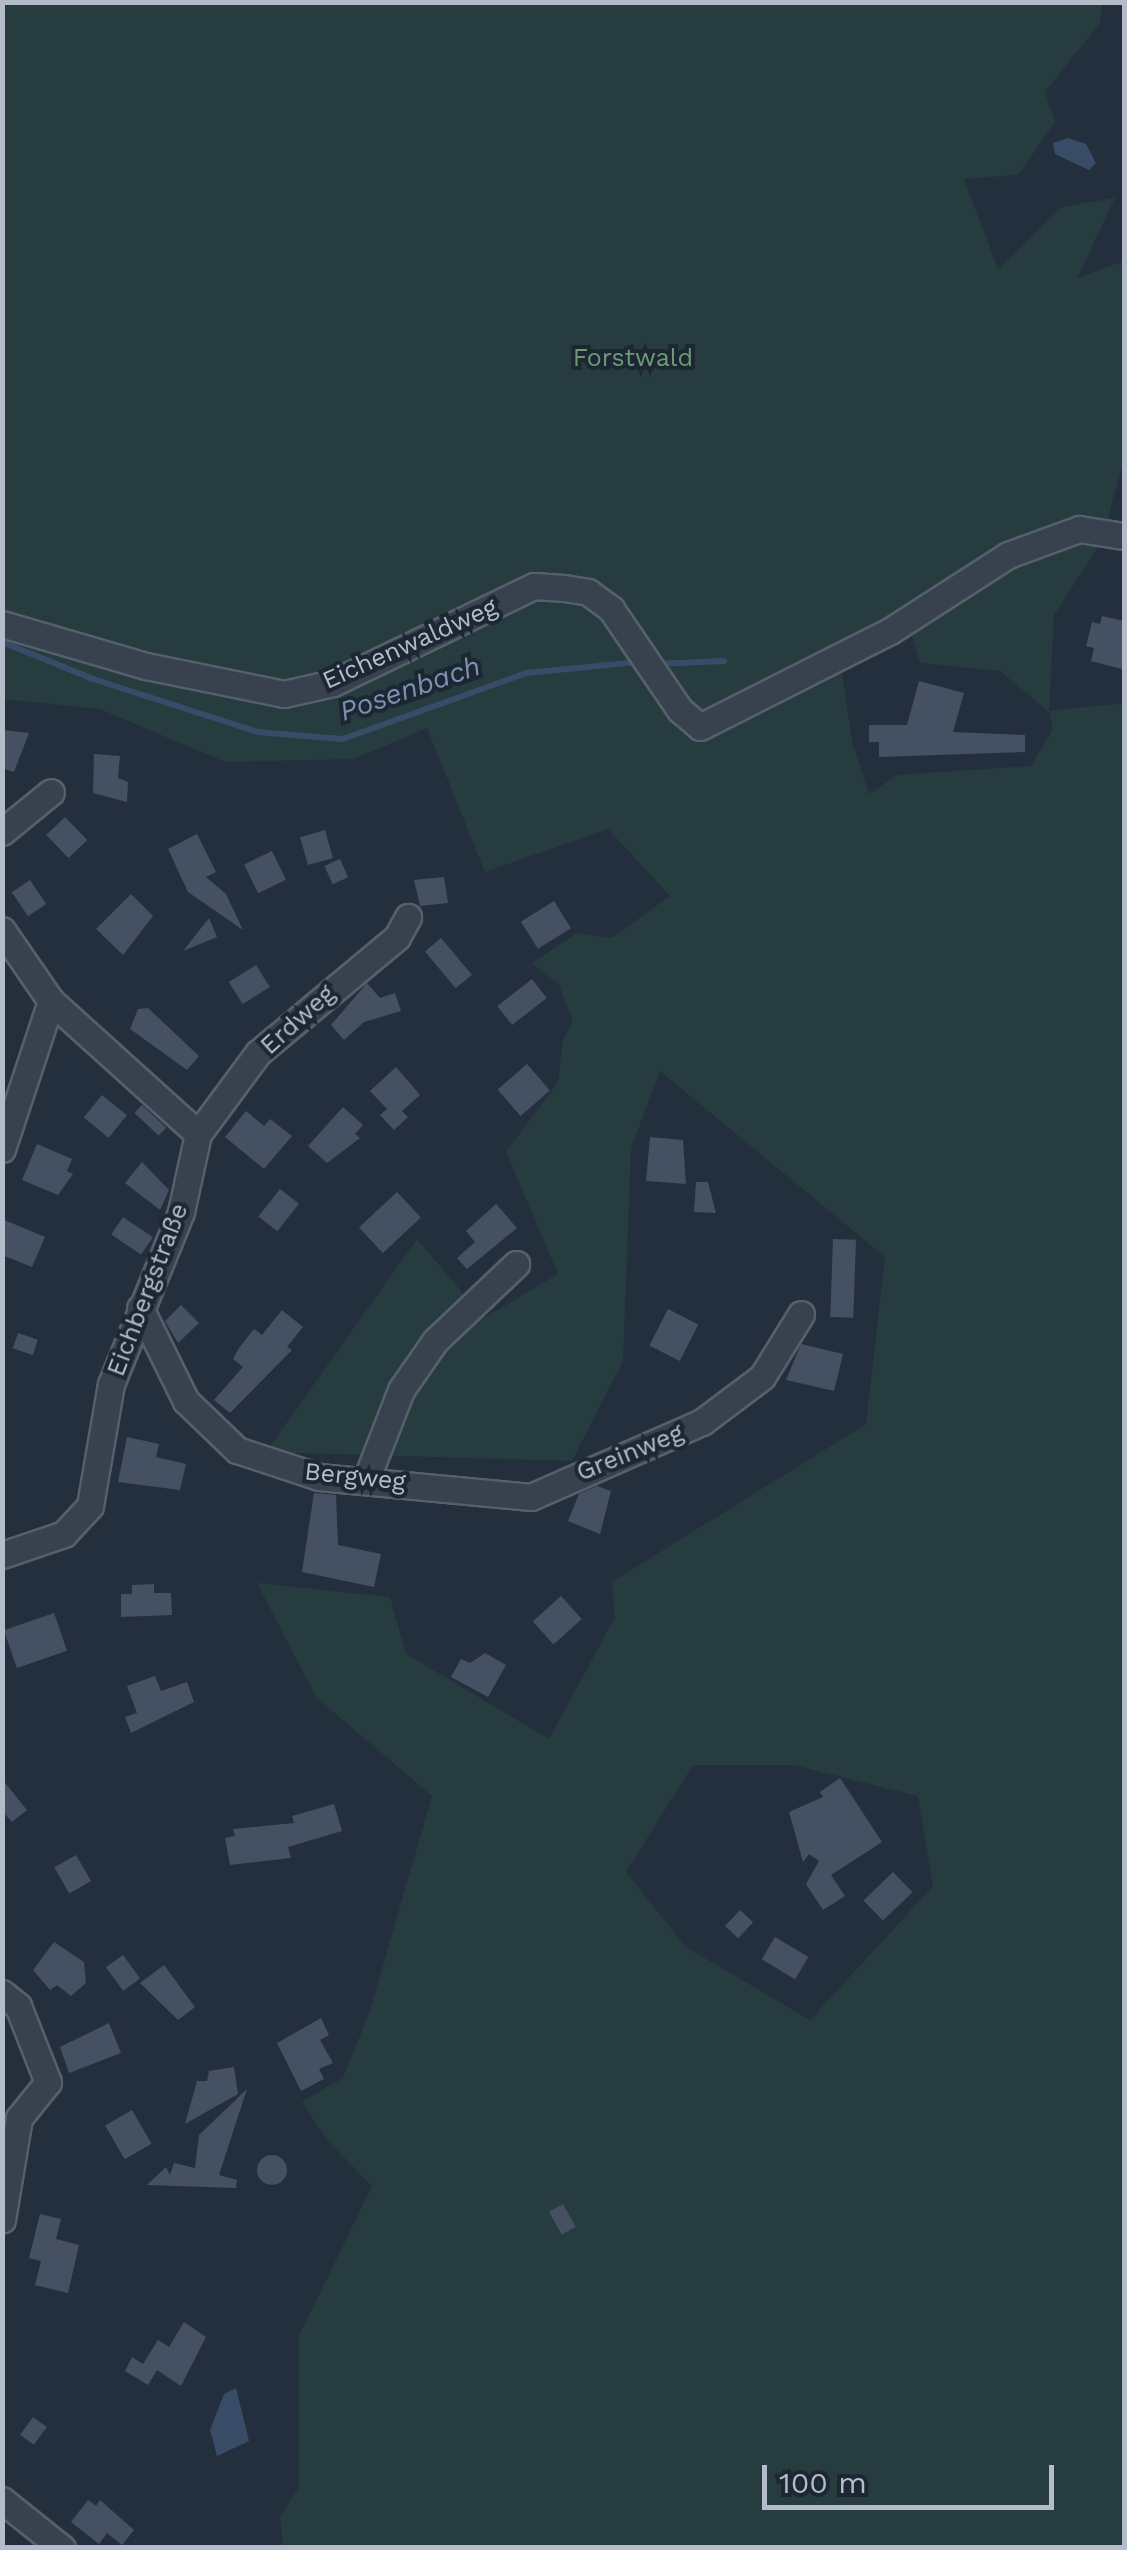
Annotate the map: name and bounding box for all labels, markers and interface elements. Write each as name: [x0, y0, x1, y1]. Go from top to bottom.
park label: Forstwald: [573, 343, 693, 373]
street label: Eichenwaldweg: [318, 592, 502, 696]
water label: Posenbach: [335, 649, 485, 729]
street label: Erdweg: [255, 979, 341, 1061]
street label: Eichbergstraße: [101, 1199, 195, 1381]
street label: Greinweg: [572, 1418, 688, 1488]
street label: Bergweg: [303, 1457, 407, 1497]
scale bar: [767, 2445, 1060, 2507]
text: 100 m: [779, 2465, 867, 2500]

